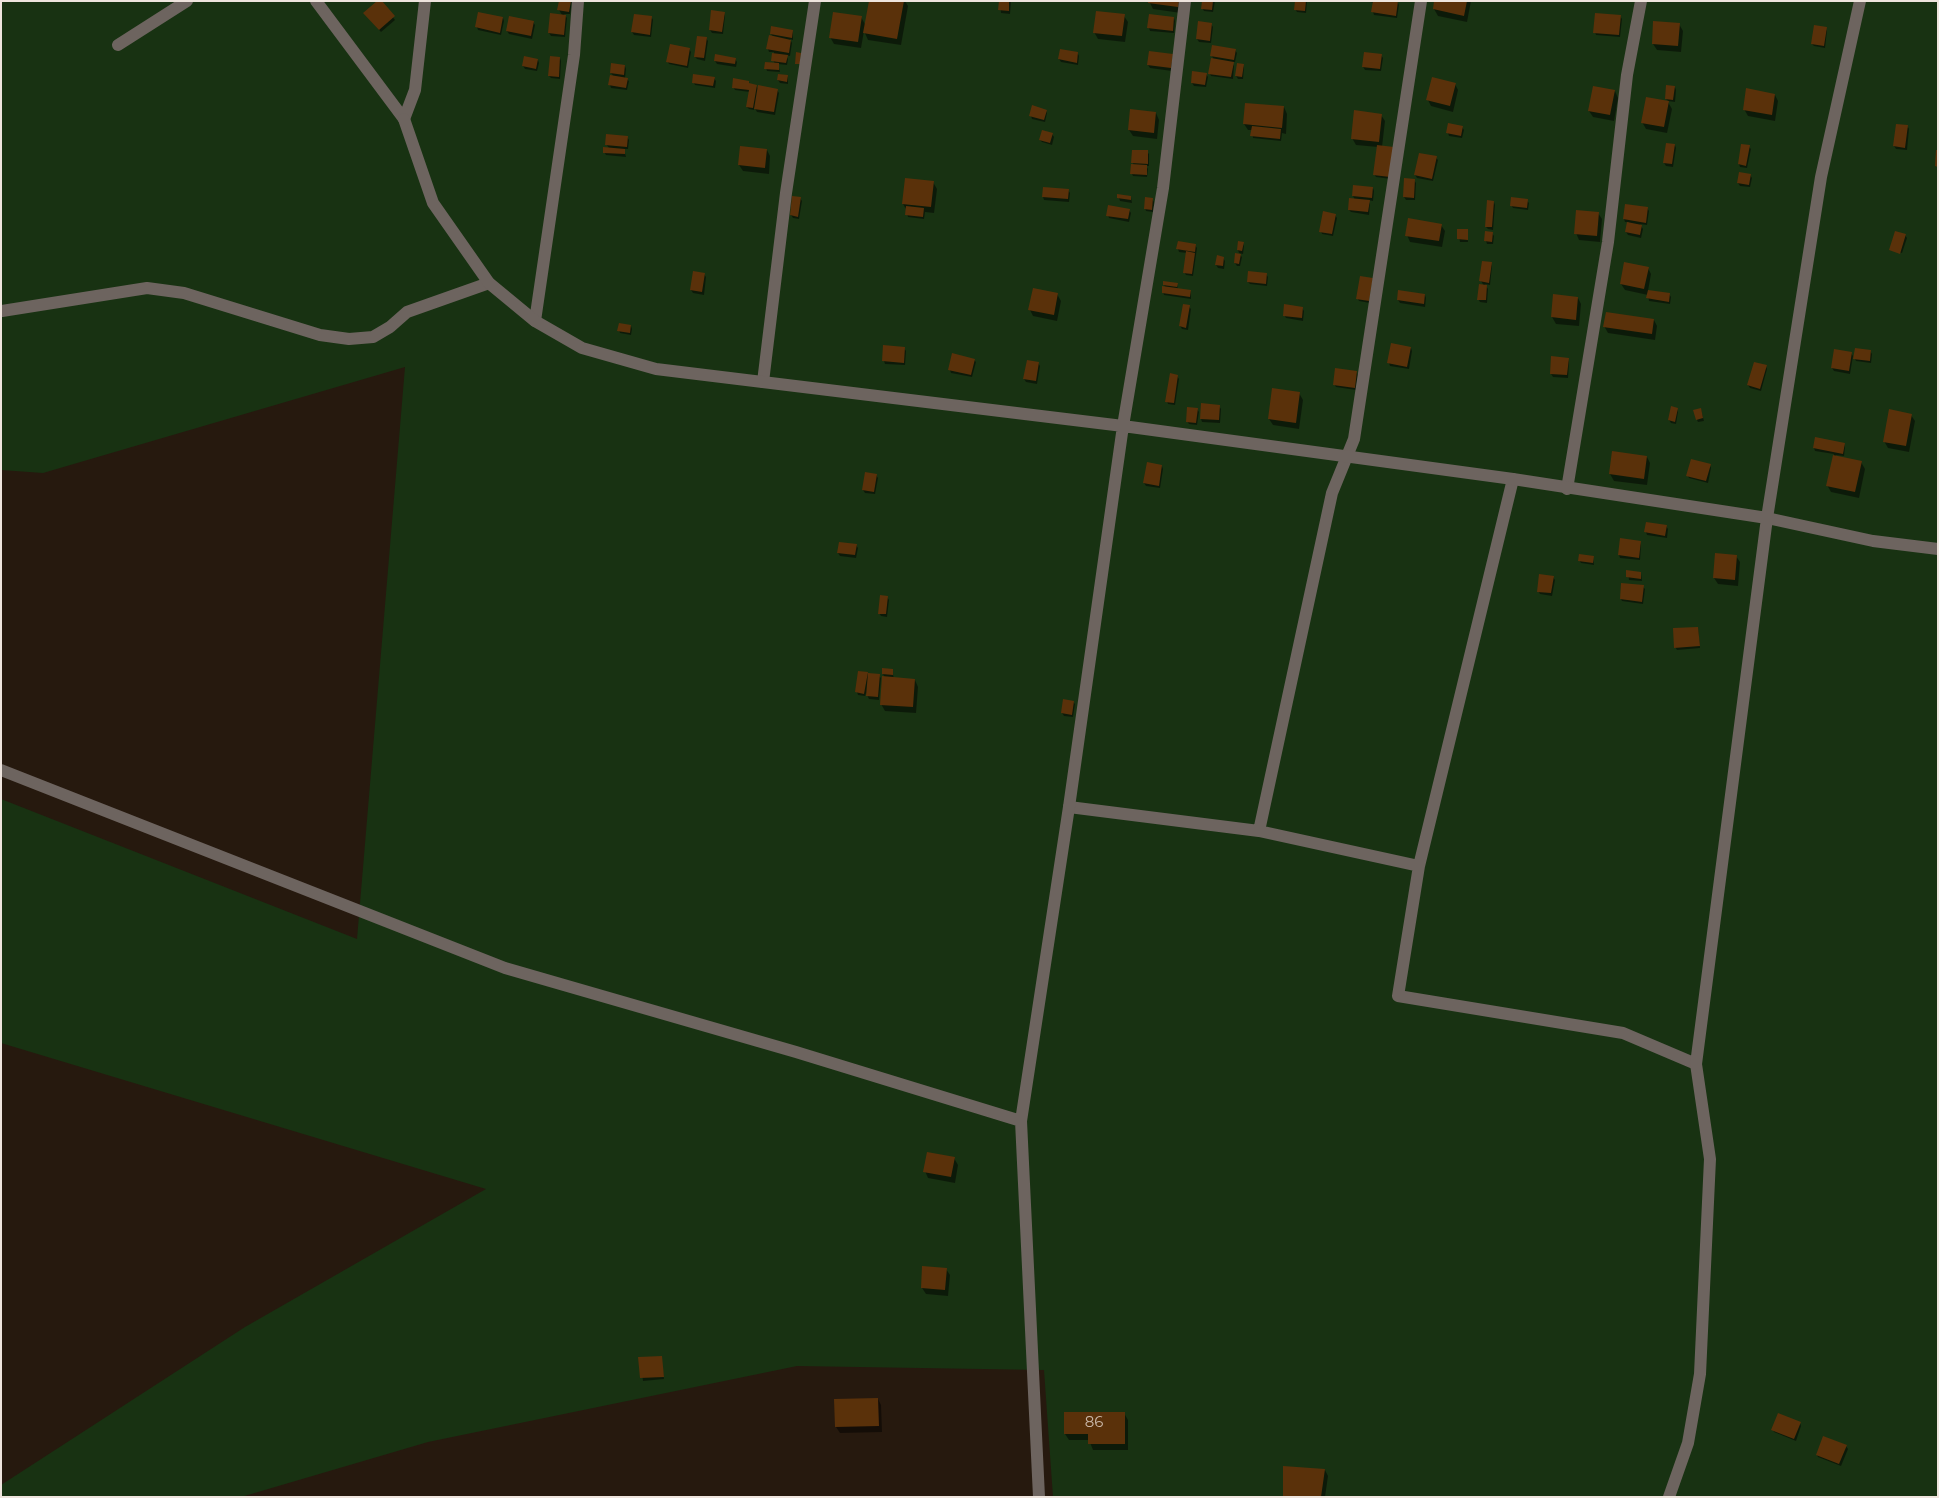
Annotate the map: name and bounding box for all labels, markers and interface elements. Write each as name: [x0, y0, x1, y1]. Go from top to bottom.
house number: 86: [1085, 1414, 1103, 1432]

